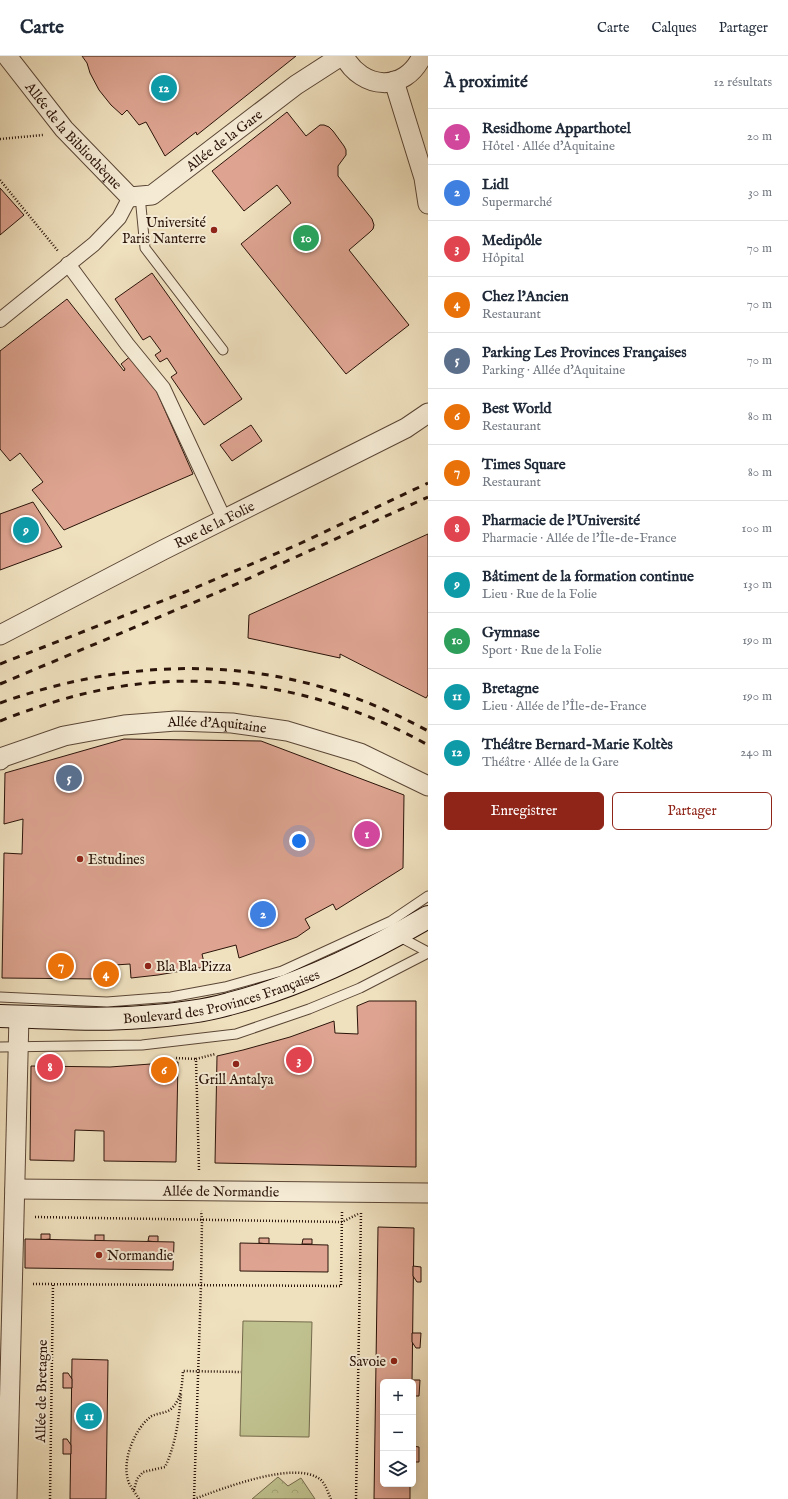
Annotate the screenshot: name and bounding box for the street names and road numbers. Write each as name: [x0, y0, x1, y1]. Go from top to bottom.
street label: Allée de la Bibliothèque: [20, 78, 126, 194]
street label: Allée de la Gare: [182, 105, 267, 176]
street label: Rue de la Folie: [171, 497, 258, 553]
street label: Allée d'Aquitaine: [166, 713, 268, 738]
street label: Boulevard des Provinces Françaises: [123, 966, 323, 1028]
street label: Allée de Normandie: [162, 1182, 280, 1202]
street label: Allée de Bretagne: [32, 1339, 52, 1444]

